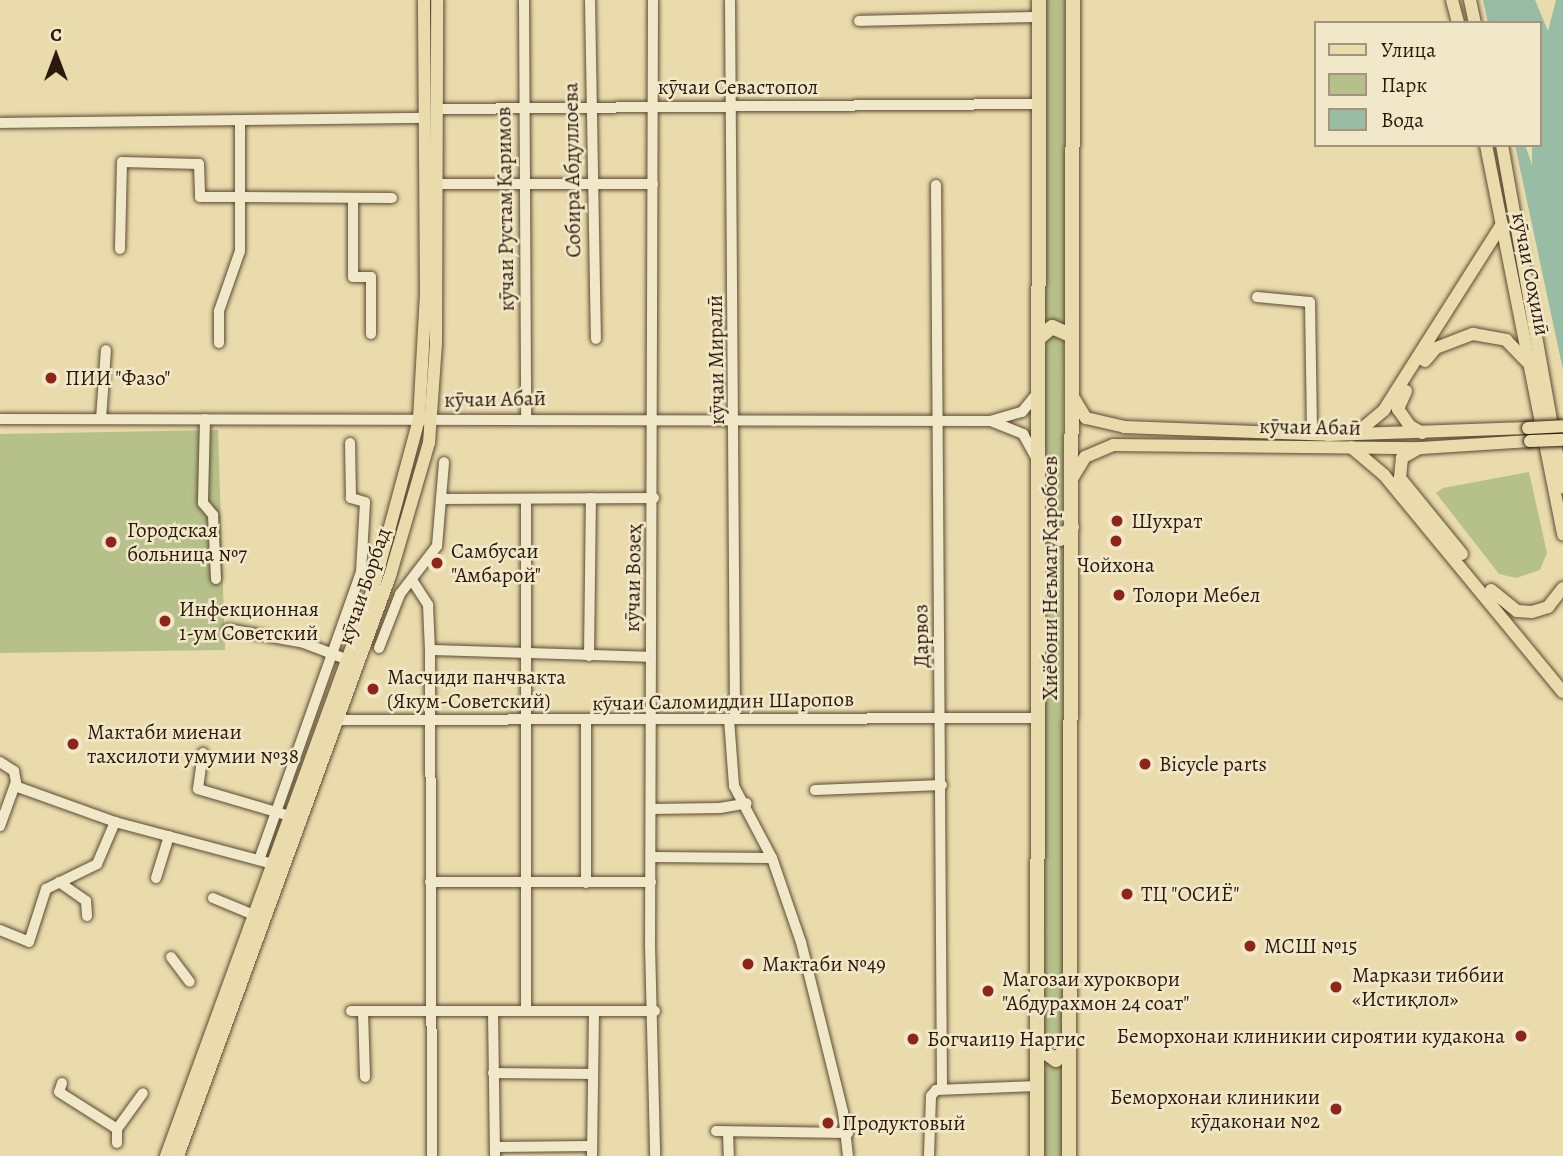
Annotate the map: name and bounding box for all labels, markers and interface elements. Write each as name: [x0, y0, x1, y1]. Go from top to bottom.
north arrow: [21, 21, 91, 91]
legend: [1314, 21, 1542, 147]
text: С: [50, 22, 62, 48]
text: Улица: [1381, 36, 1436, 64]
text: Парк: [1381, 71, 1427, 99]
street label: кӯчаи Севастопол: [658, 74, 818, 100]
street label: Собира Абдуллоева: [558, 82, 586, 258]
street label: кӯчаи Рустам Каримов: [491, 106, 519, 312]
text: Вода: [1381, 106, 1424, 134]
street label: кӯчаи Соҳилӣ: [1507, 210, 1555, 338]
street label: кӯчаи Миралӣ: [702, 295, 730, 425]
place label: ПИИ "Фазо": [65, 365, 171, 391]
marker: ПИИ "Фазо": [43, 370, 59, 386]
street label: кӯчаи Абаӣ: [444, 386, 546, 412]
street label: кӯчаи Абаӣ: [1259, 414, 1361, 440]
street label: Хиёбони Неъмат Қаробоев: [1037, 456, 1063, 700]
place label: Шухрат: [1131, 508, 1203, 534]
marker: Шухрат: [1109, 513, 1125, 529]
place label: Городская больница №7: [127, 517, 247, 567]
street label: кӯчаи Борбад: [332, 524, 396, 648]
street label: кӯчаи Возеҳ: [619, 524, 647, 632]
marker: Городская больница №7: [101, 532, 121, 552]
marker: Чойхона: [1108, 533, 1124, 549]
place label: Самбусаи "Амбарой": [451, 538, 541, 588]
place label: Чойхона: [1077, 552, 1155, 578]
marker: Самбусаи "Амбарой": [429, 555, 445, 571]
place label: Толори Мебел: [1133, 582, 1260, 608]
marker: Толори Мебел: [1111, 587, 1127, 603]
place label: Инфекционная 1-ум Советский: [179, 596, 319, 646]
street label: Дарвоз: [908, 604, 934, 668]
marker: Инфекционная 1-ум Советский: [157, 613, 173, 629]
place label: Масчиди панчвакта (Якум-Советский): [387, 664, 566, 714]
marker: Масчиди панчвакта (Якум-Советский): [365, 681, 381, 697]
street label: кӯчаи Саломиддин Шаропов: [592, 686, 854, 716]
place label: Мактаби миенаи тахсилоти умумии №38: [87, 719, 299, 769]
marker: Мактаби миенаи тахсилоти умумии №38: [65, 736, 81, 752]
place label: Bicycle parts: [1159, 751, 1267, 777]
marker: Bicycle parts: [1137, 756, 1153, 772]
place label: ТЦ "ОСИЁ": [1141, 881, 1240, 907]
marker: ТЦ "ОСИЁ": [1119, 886, 1135, 902]
place label: МСШ №15: [1264, 933, 1357, 959]
marker: МСШ №15: [1242, 938, 1258, 954]
place label: Мактаби №49: [762, 951, 886, 977]
marker: Мактаби №49: [740, 956, 756, 972]
place label: Маркази тиббии «Истиқлол»: [1352, 962, 1504, 1012]
place label: Магозаи хуроквори "Абдурахмон 24 соат": [1002, 966, 1189, 1016]
marker: Маркази тиббии «Истиқлол»: [1326, 977, 1346, 997]
marker: Магозаи хуроквори "Абдурахмон 24 соат": [980, 983, 996, 999]
place label: Беморхонаи клиникии сироятии кудакона: [1117, 1023, 1505, 1049]
place label: Богчаи119 Наргис: [927, 1026, 1085, 1052]
marker: Беморхонаи клиникии сироятии кудакона: [1511, 1026, 1531, 1046]
marker: Богчаи119 Наргис: [905, 1031, 921, 1047]
place label: Беморхонаи клиникии кӯдаконаи №2: [1110, 1084, 1320, 1134]
marker: Беморхонаи клиникии кӯдаконаи №2: [1326, 1099, 1346, 1119]
place label: Продуктовый: [842, 1110, 966, 1136]
marker: Продуктовый: [820, 1115, 836, 1131]

